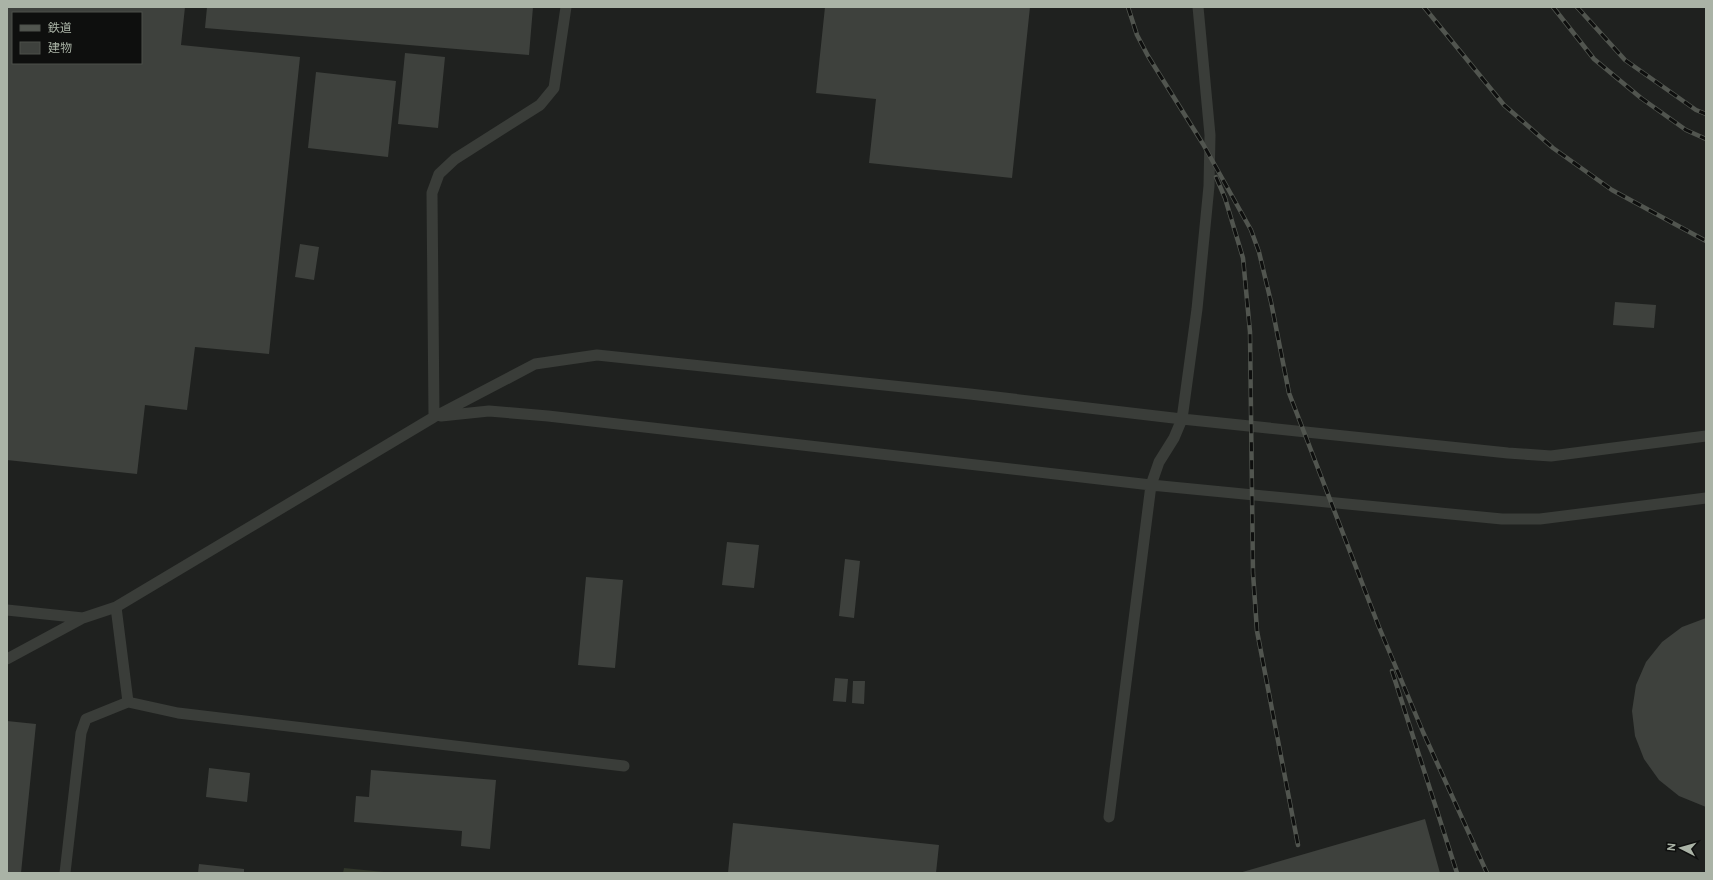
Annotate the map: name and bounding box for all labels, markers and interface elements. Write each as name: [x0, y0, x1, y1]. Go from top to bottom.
legend: [12, 12, 142, 64]
text: 鉄道: [48, 21, 72, 35]
text: 建物: [48, 41, 72, 55]
north arrow: [1661, 828, 1701, 868]
text: N: [1665, 842, 1678, 852]

